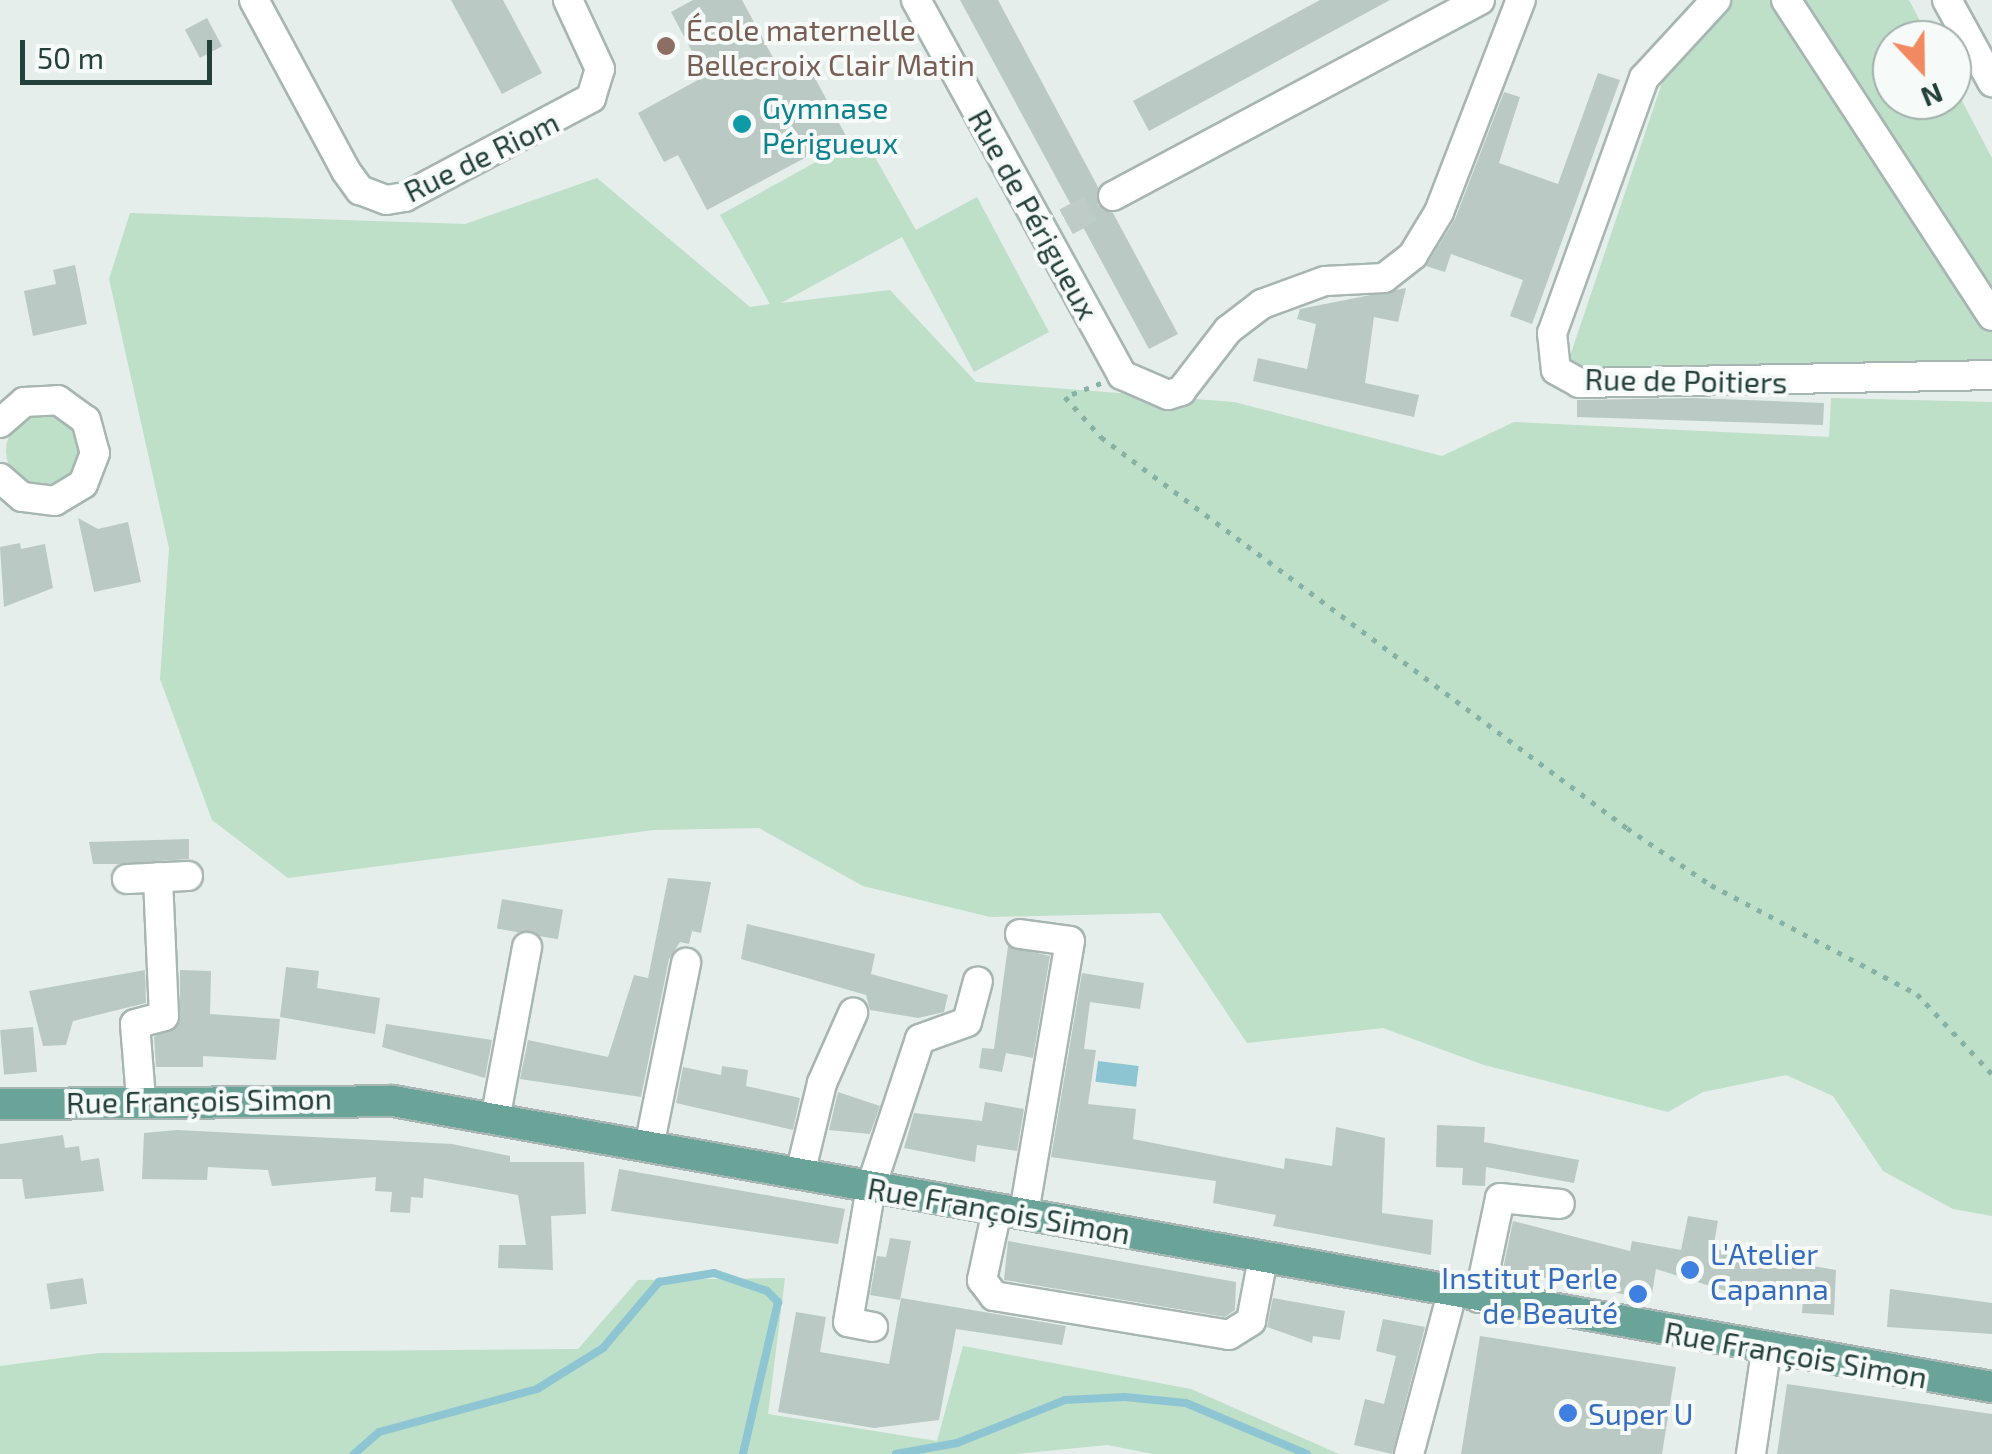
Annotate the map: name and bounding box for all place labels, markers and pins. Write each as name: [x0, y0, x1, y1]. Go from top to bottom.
place label: École maternelle Bellecroix Clair Matin: [686, 11, 976, 82]
marker: École maternelle Bellecroix Clair Matin: [655, 35, 677, 57]
place label: Gymnase Périgueux: [762, 89, 898, 160]
marker: Gymnase Périgueux: [731, 113, 753, 135]
place label: L'Atelier Capanna: [1710, 1235, 1829, 1306]
place label: Institut Perle de Beauté: [1441, 1259, 1618, 1330]
marker: L'Atelier Capanna: [1679, 1259, 1701, 1281]
marker: Institut Perle de Beauté: [1627, 1283, 1649, 1305]
place label: Super U: [1588, 1395, 1694, 1431]
marker: Super U: [1557, 1402, 1579, 1424]

